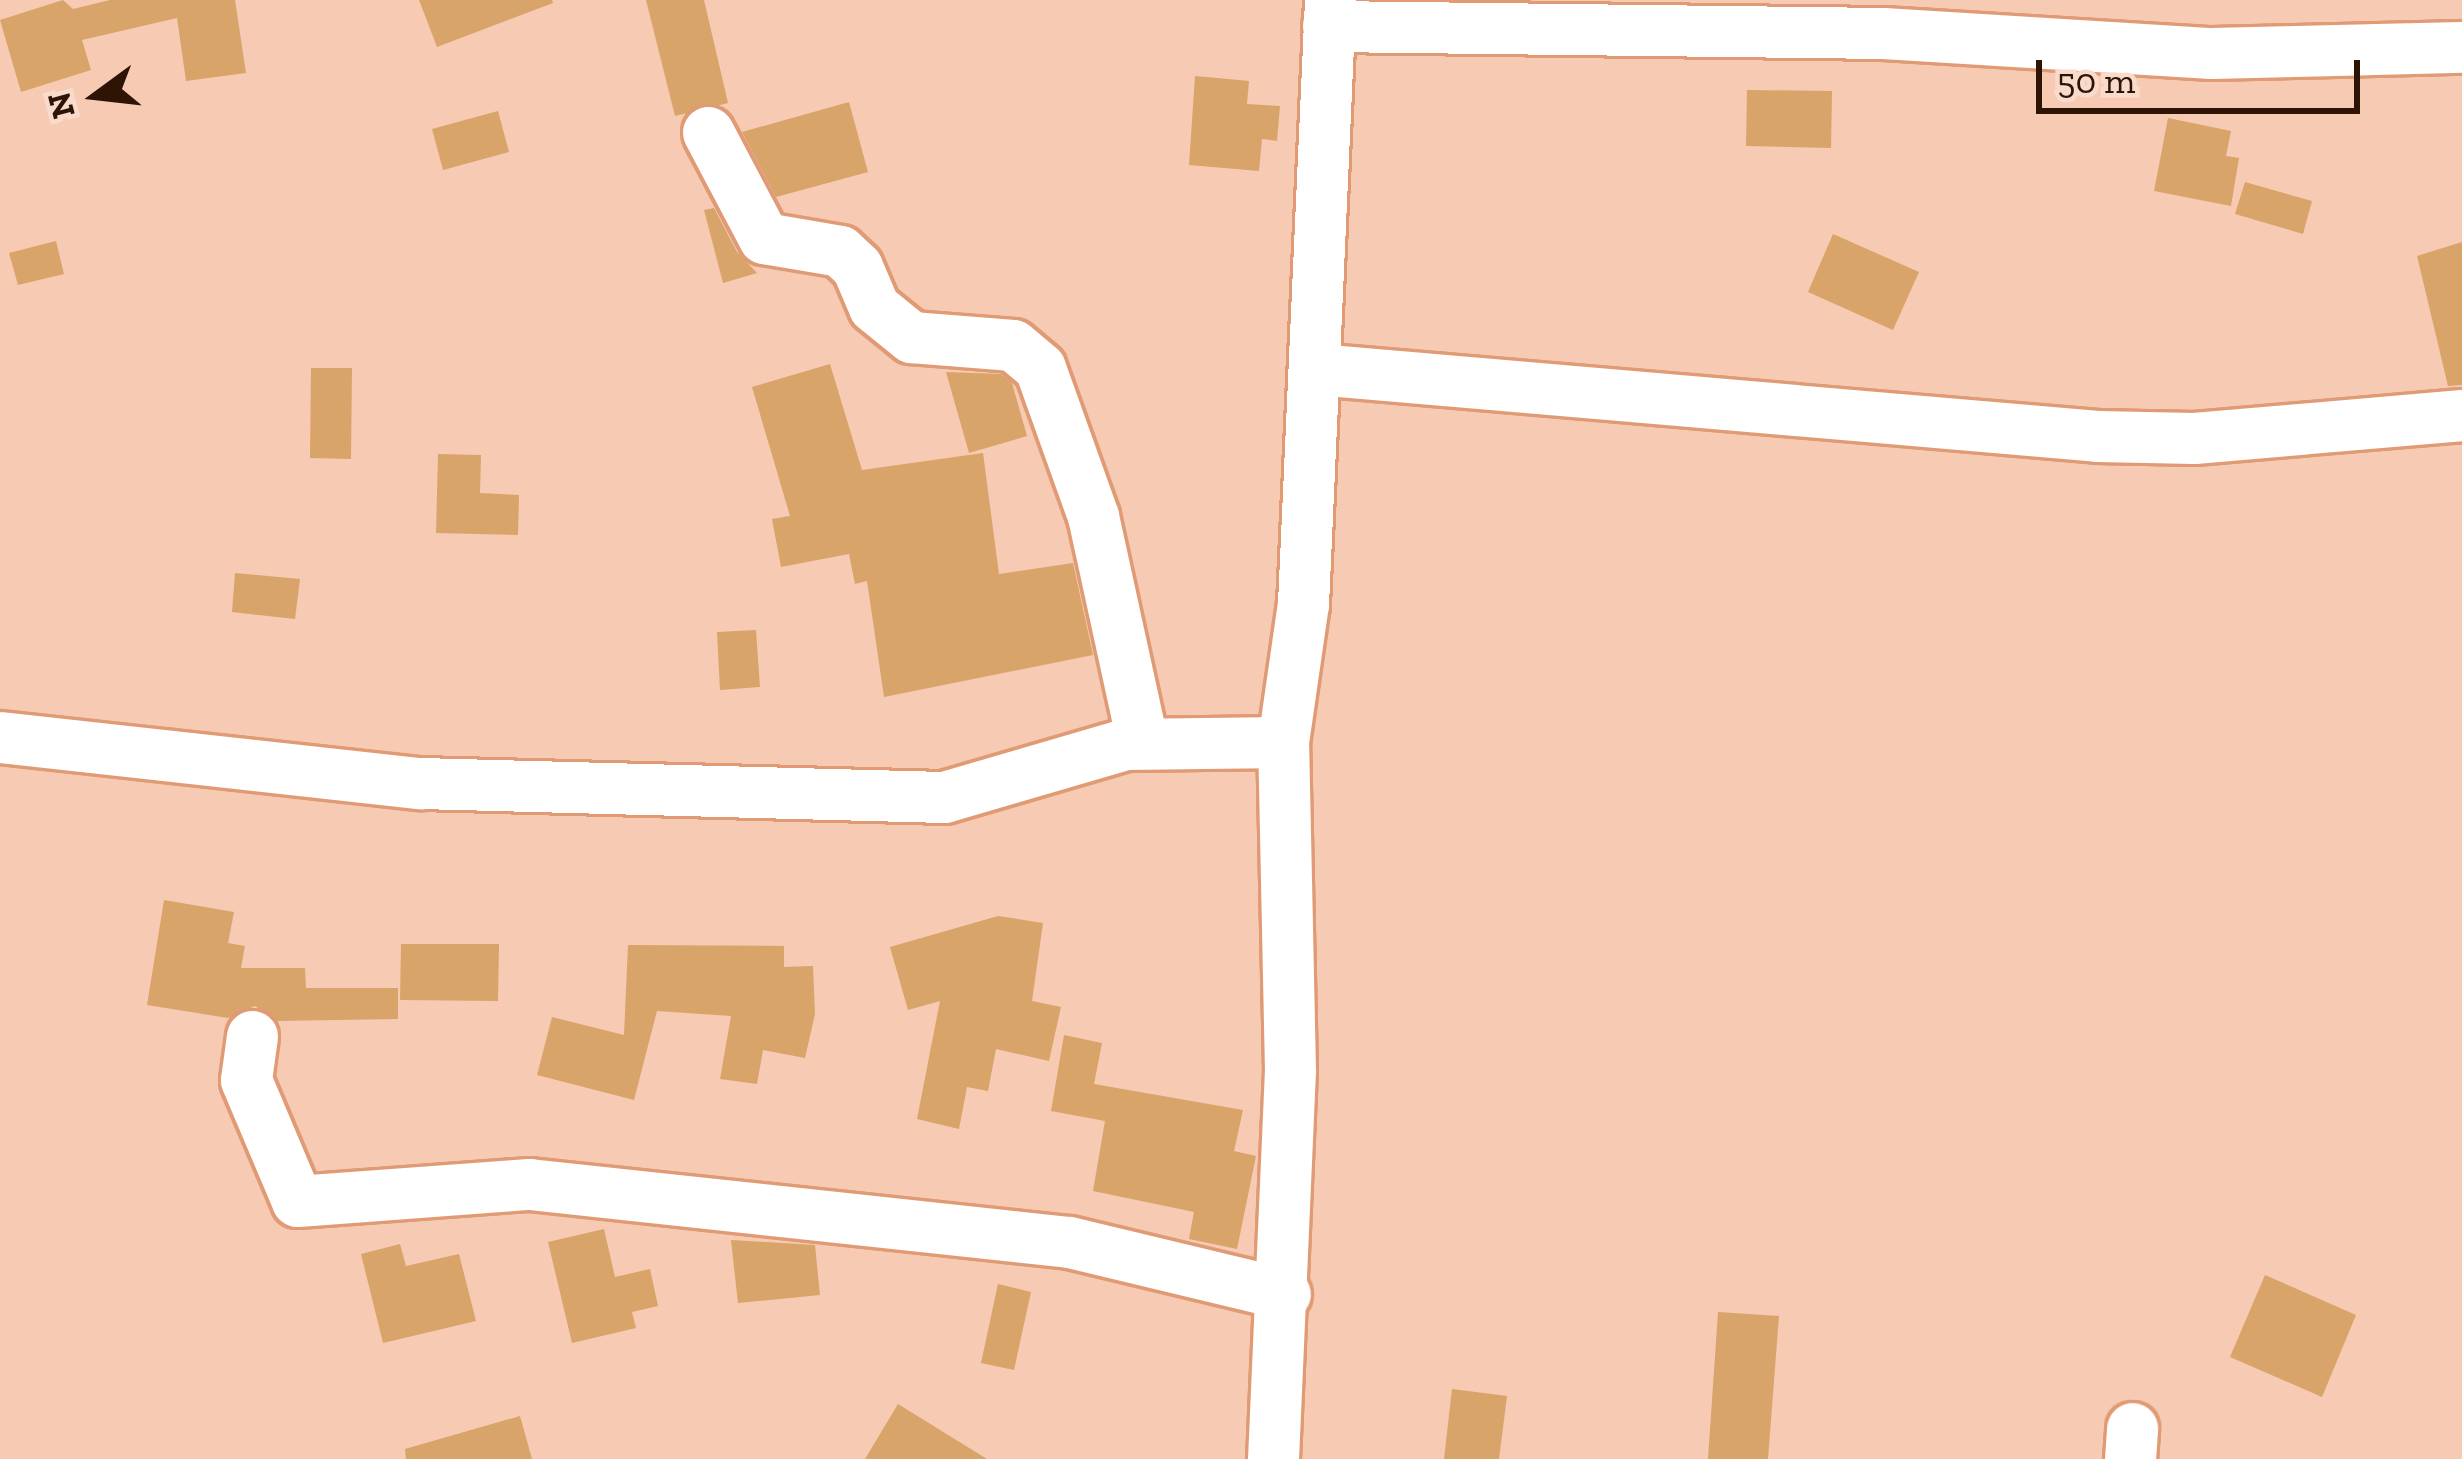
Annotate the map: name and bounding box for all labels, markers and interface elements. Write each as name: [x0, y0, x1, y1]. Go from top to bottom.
north arrow: [36, 36, 156, 156]
scale bar: [2042, 36, 2366, 110]
text: 50 m: [2057, 59, 2135, 102]
text: N: [39, 88, 83, 123]

